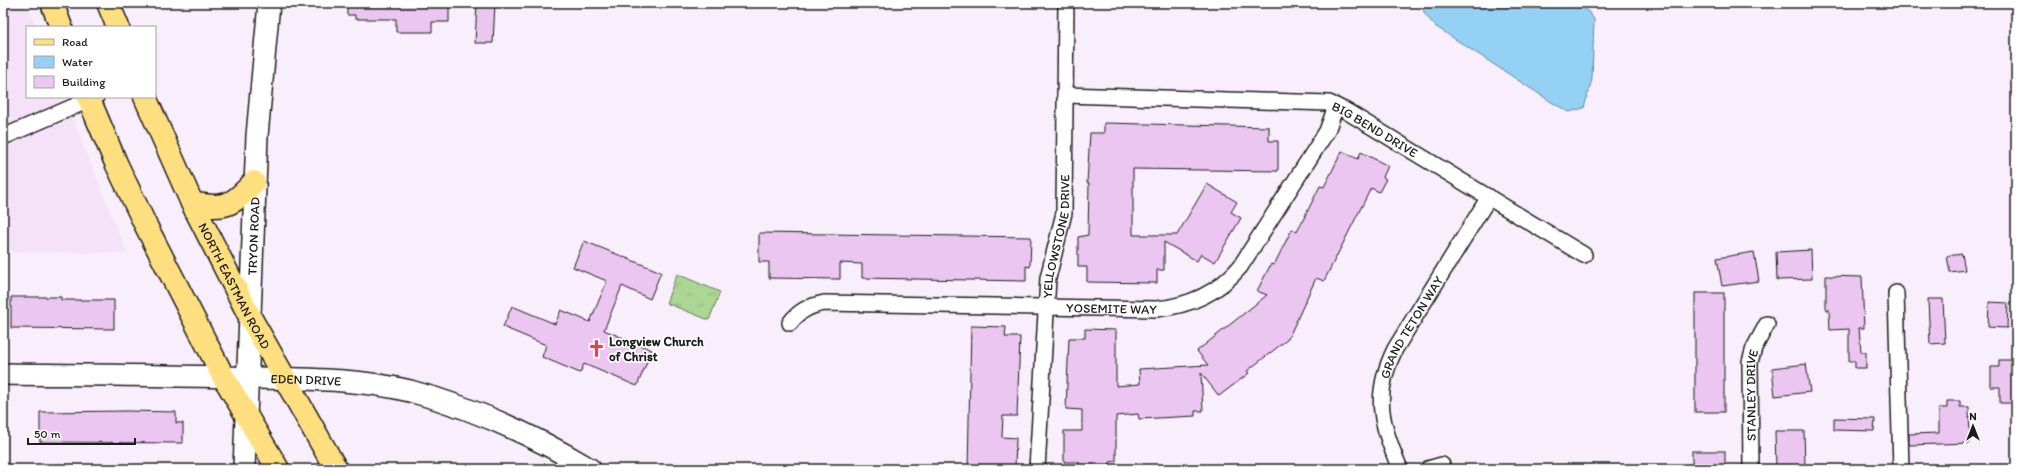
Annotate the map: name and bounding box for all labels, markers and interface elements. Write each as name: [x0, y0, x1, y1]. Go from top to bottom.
legend: [26, 26, 156, 98]
text: Road: [62, 35, 88, 49]
text: Water: [62, 55, 93, 69]
text: Building: [62, 75, 106, 89]
street label: BIG BEND DRIVE: [1330, 99, 1420, 161]
street label: YELLOWSTONE DRIVE: [1040, 174, 1072, 299]
street label: TRYON ROAD: [245, 196, 263, 276]
street label: NORTH EASTMAN ROAD: [195, 220, 274, 352]
street label: GRAND TETON WAY: [1377, 273, 1447, 380]
street label: YOSEMITE WAY: [1066, 300, 1158, 317]
place label: Longview Church of Christ: [609, 334, 704, 364]
church icon: Longview Church of Christ: [586, 338, 606, 358]
street label: STANLEY DRIVE: [1743, 348, 1761, 441]
street label: EDEN DRIVE: [270, 371, 342, 389]
north arrow: [1953, 406, 1993, 446]
text: N: [1969, 410, 1977, 423]
scale bar: [28, 420, 135, 446]
text: 50 m: [34, 427, 60, 441]

